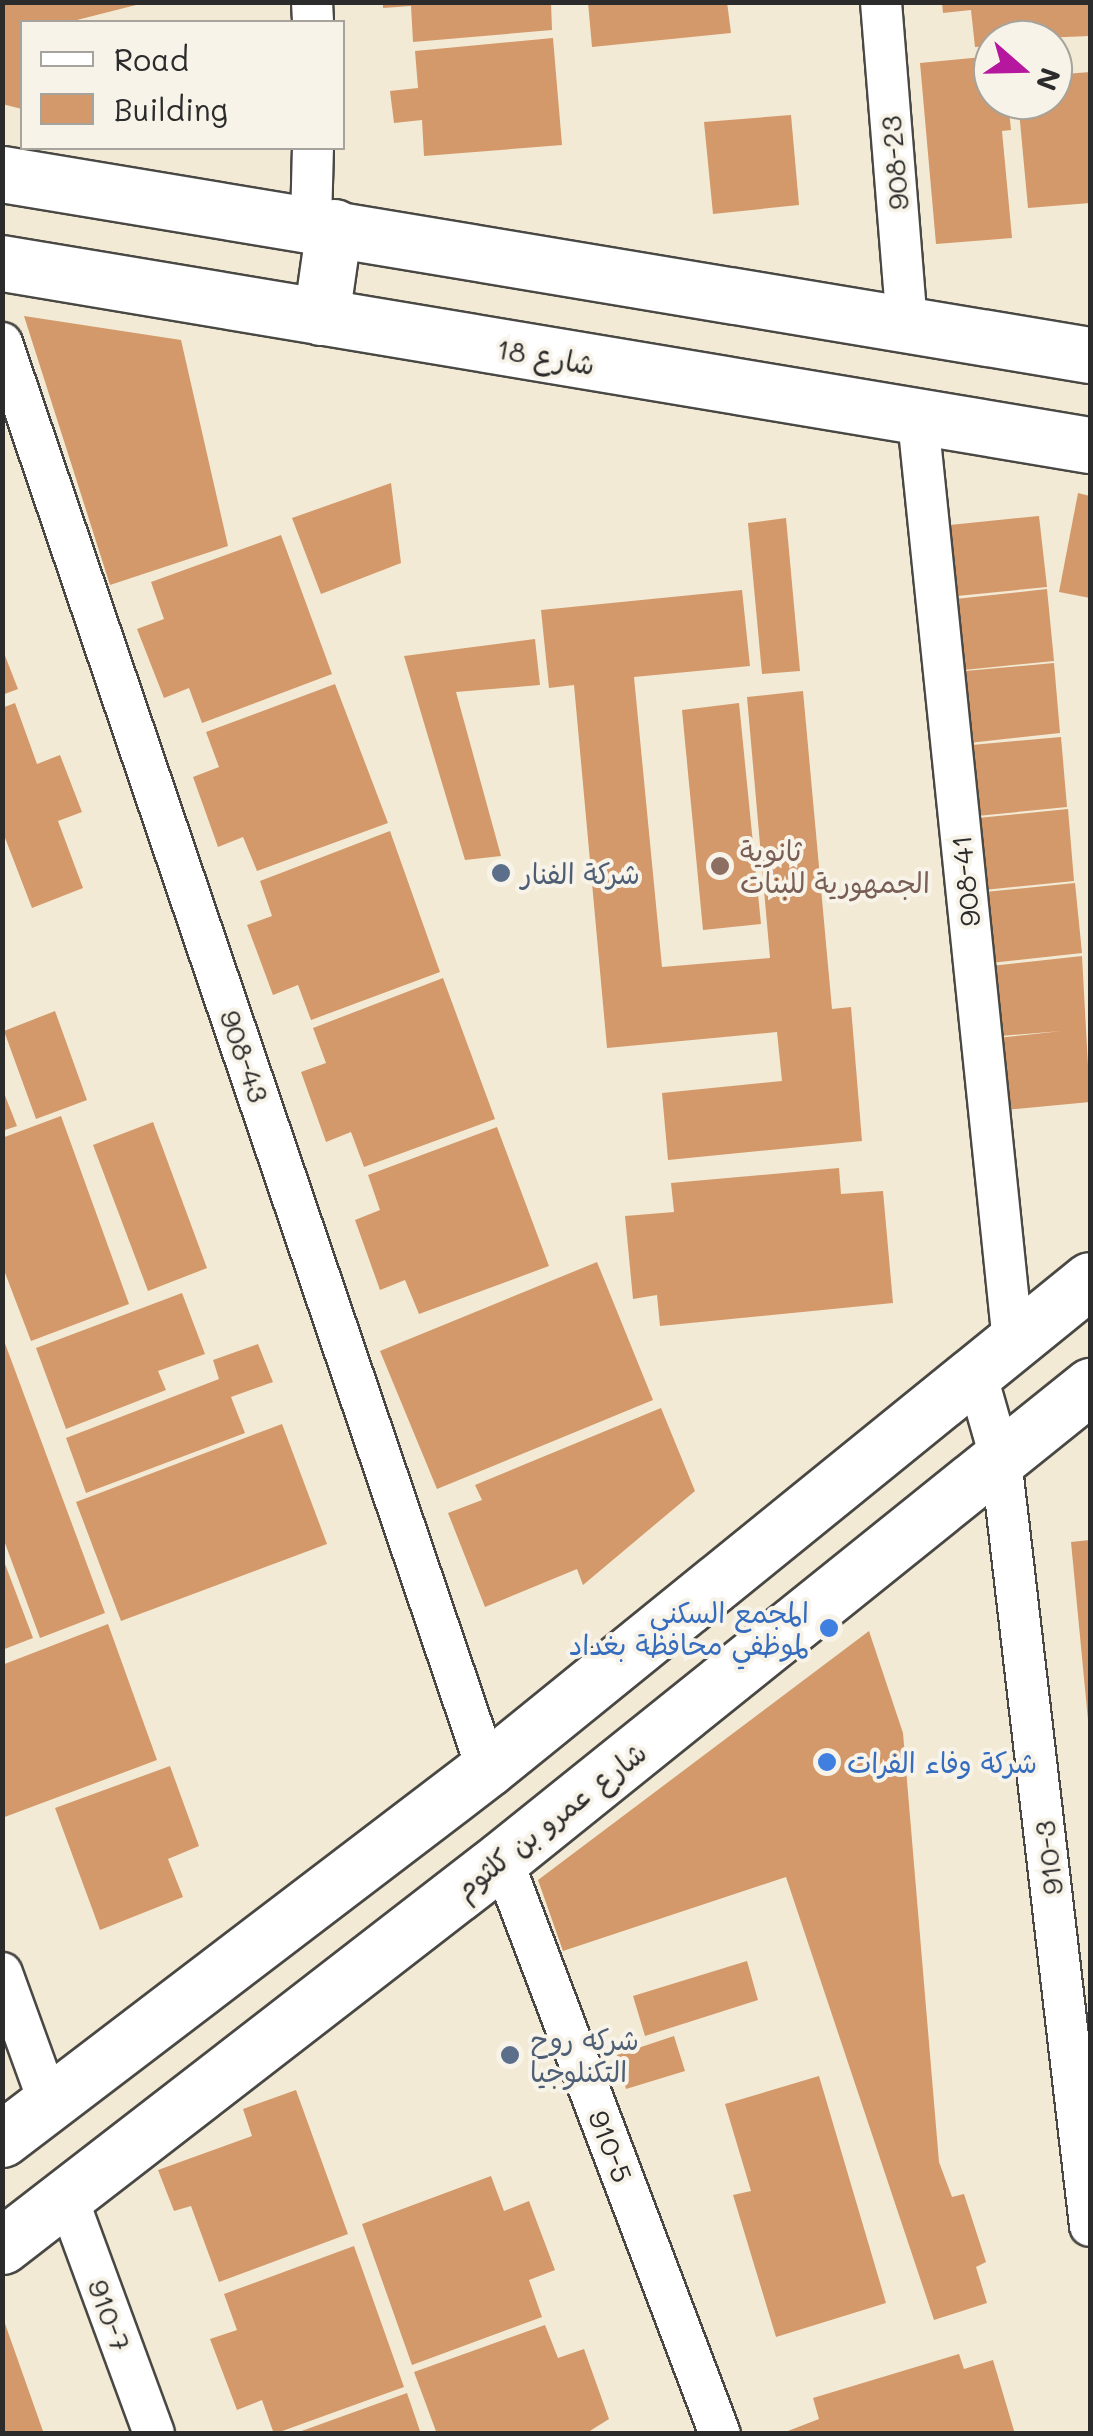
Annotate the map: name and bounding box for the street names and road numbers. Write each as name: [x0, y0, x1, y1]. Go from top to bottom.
street label: 908-23: [873, 114, 915, 212]
street label: شارع 18: [494, 331, 598, 381]
street label: 908-41: [944, 834, 986, 928]
street label: 908-43: [214, 1005, 276, 1107]
street label: شارع عمرو بن كلثوم: [447, 1735, 653, 1905]
street label: 910-3: [1027, 1819, 1069, 1897]
street label: 910-5: [582, 2105, 640, 2187]
street label: 910-7: [82, 2275, 138, 2355]

